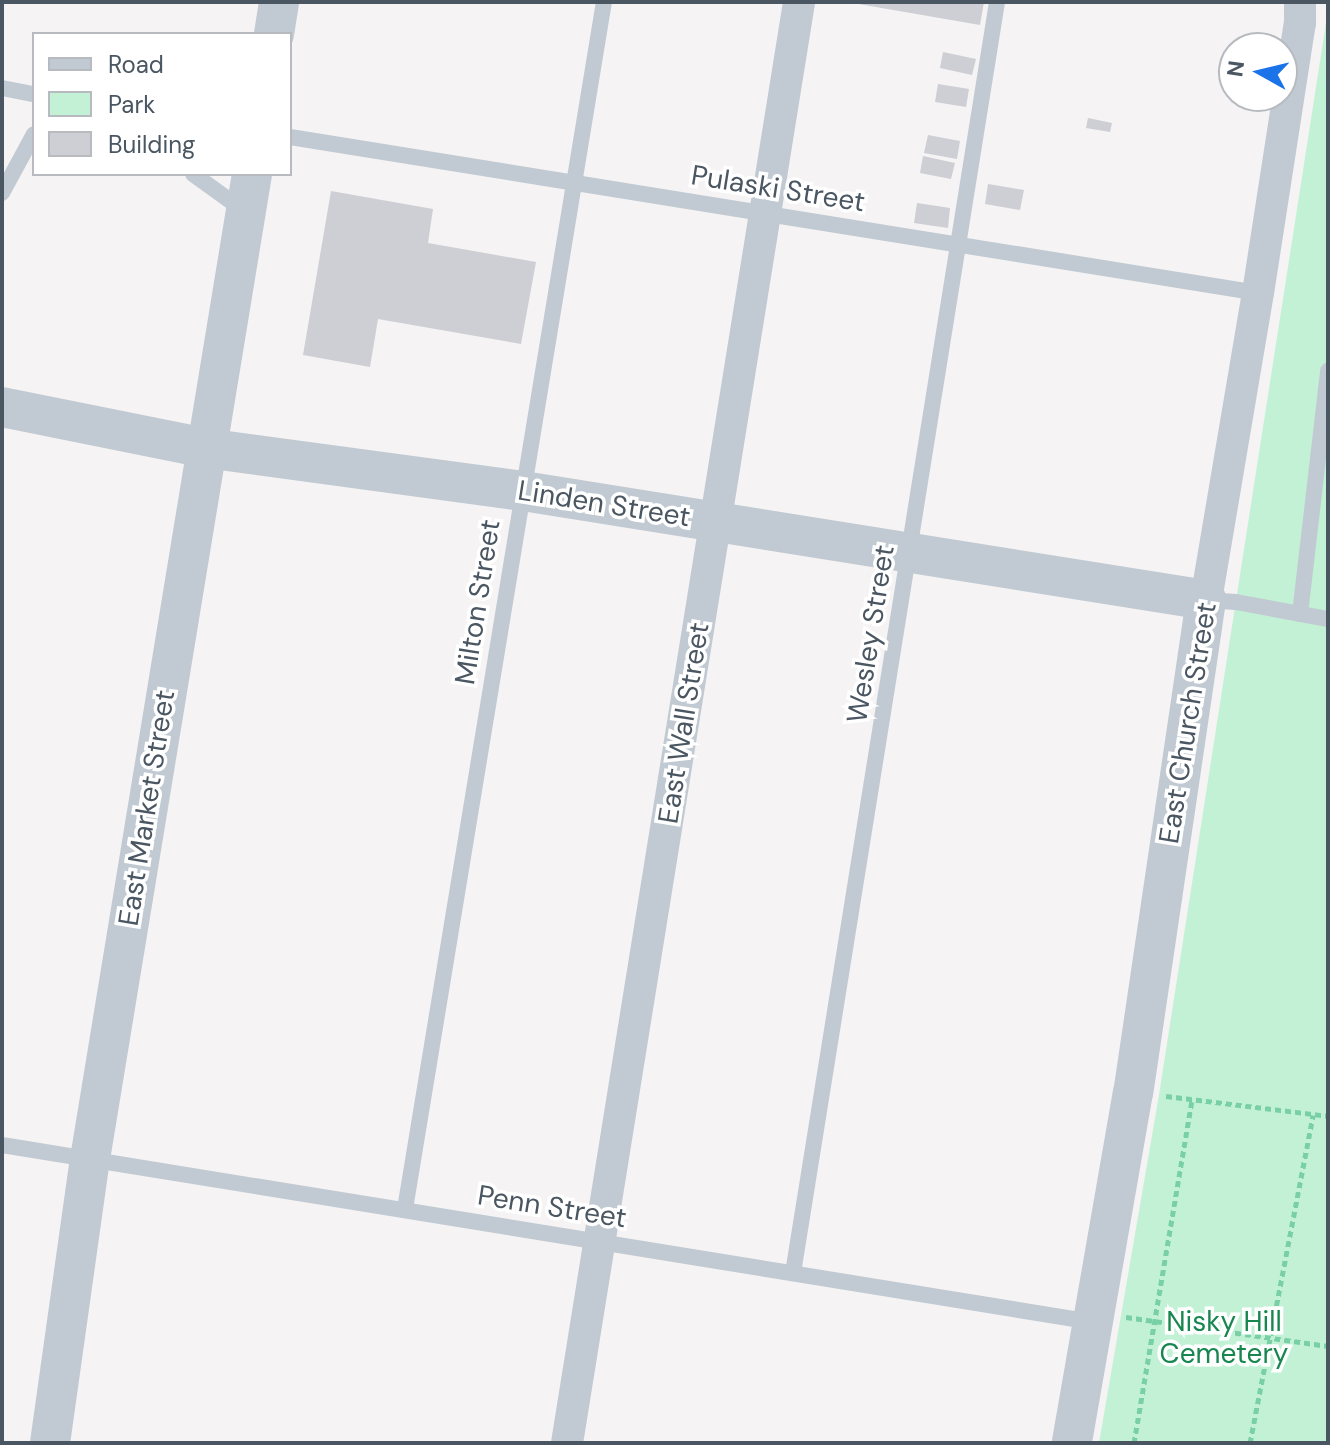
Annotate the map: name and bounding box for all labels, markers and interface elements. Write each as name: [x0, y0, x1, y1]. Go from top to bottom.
legend: [32, 32, 292, 176]
north arrow: [1218, 32, 1298, 112]
text: Road: [108, 49, 164, 80]
text: N: [1220, 59, 1251, 79]
text: Park: [108, 89, 155, 120]
text: Building: [108, 129, 195, 160]
street label: Pulaski Street: [689, 159, 867, 219]
street label: Linden Street: [516, 474, 692, 534]
street label: Milton Street: [448, 517, 508, 687]
street label: Wesley Street: [840, 543, 902, 725]
street label: East Church Street: [1152, 600, 1224, 846]
street label: East Wall Street: [652, 620, 716, 826]
street label: East Market Street: [112, 688, 182, 928]
street label: Penn Street: [475, 1179, 629, 1235]
park label: Nisky Hill Cemetery: [1160, 1305, 1288, 1371]

